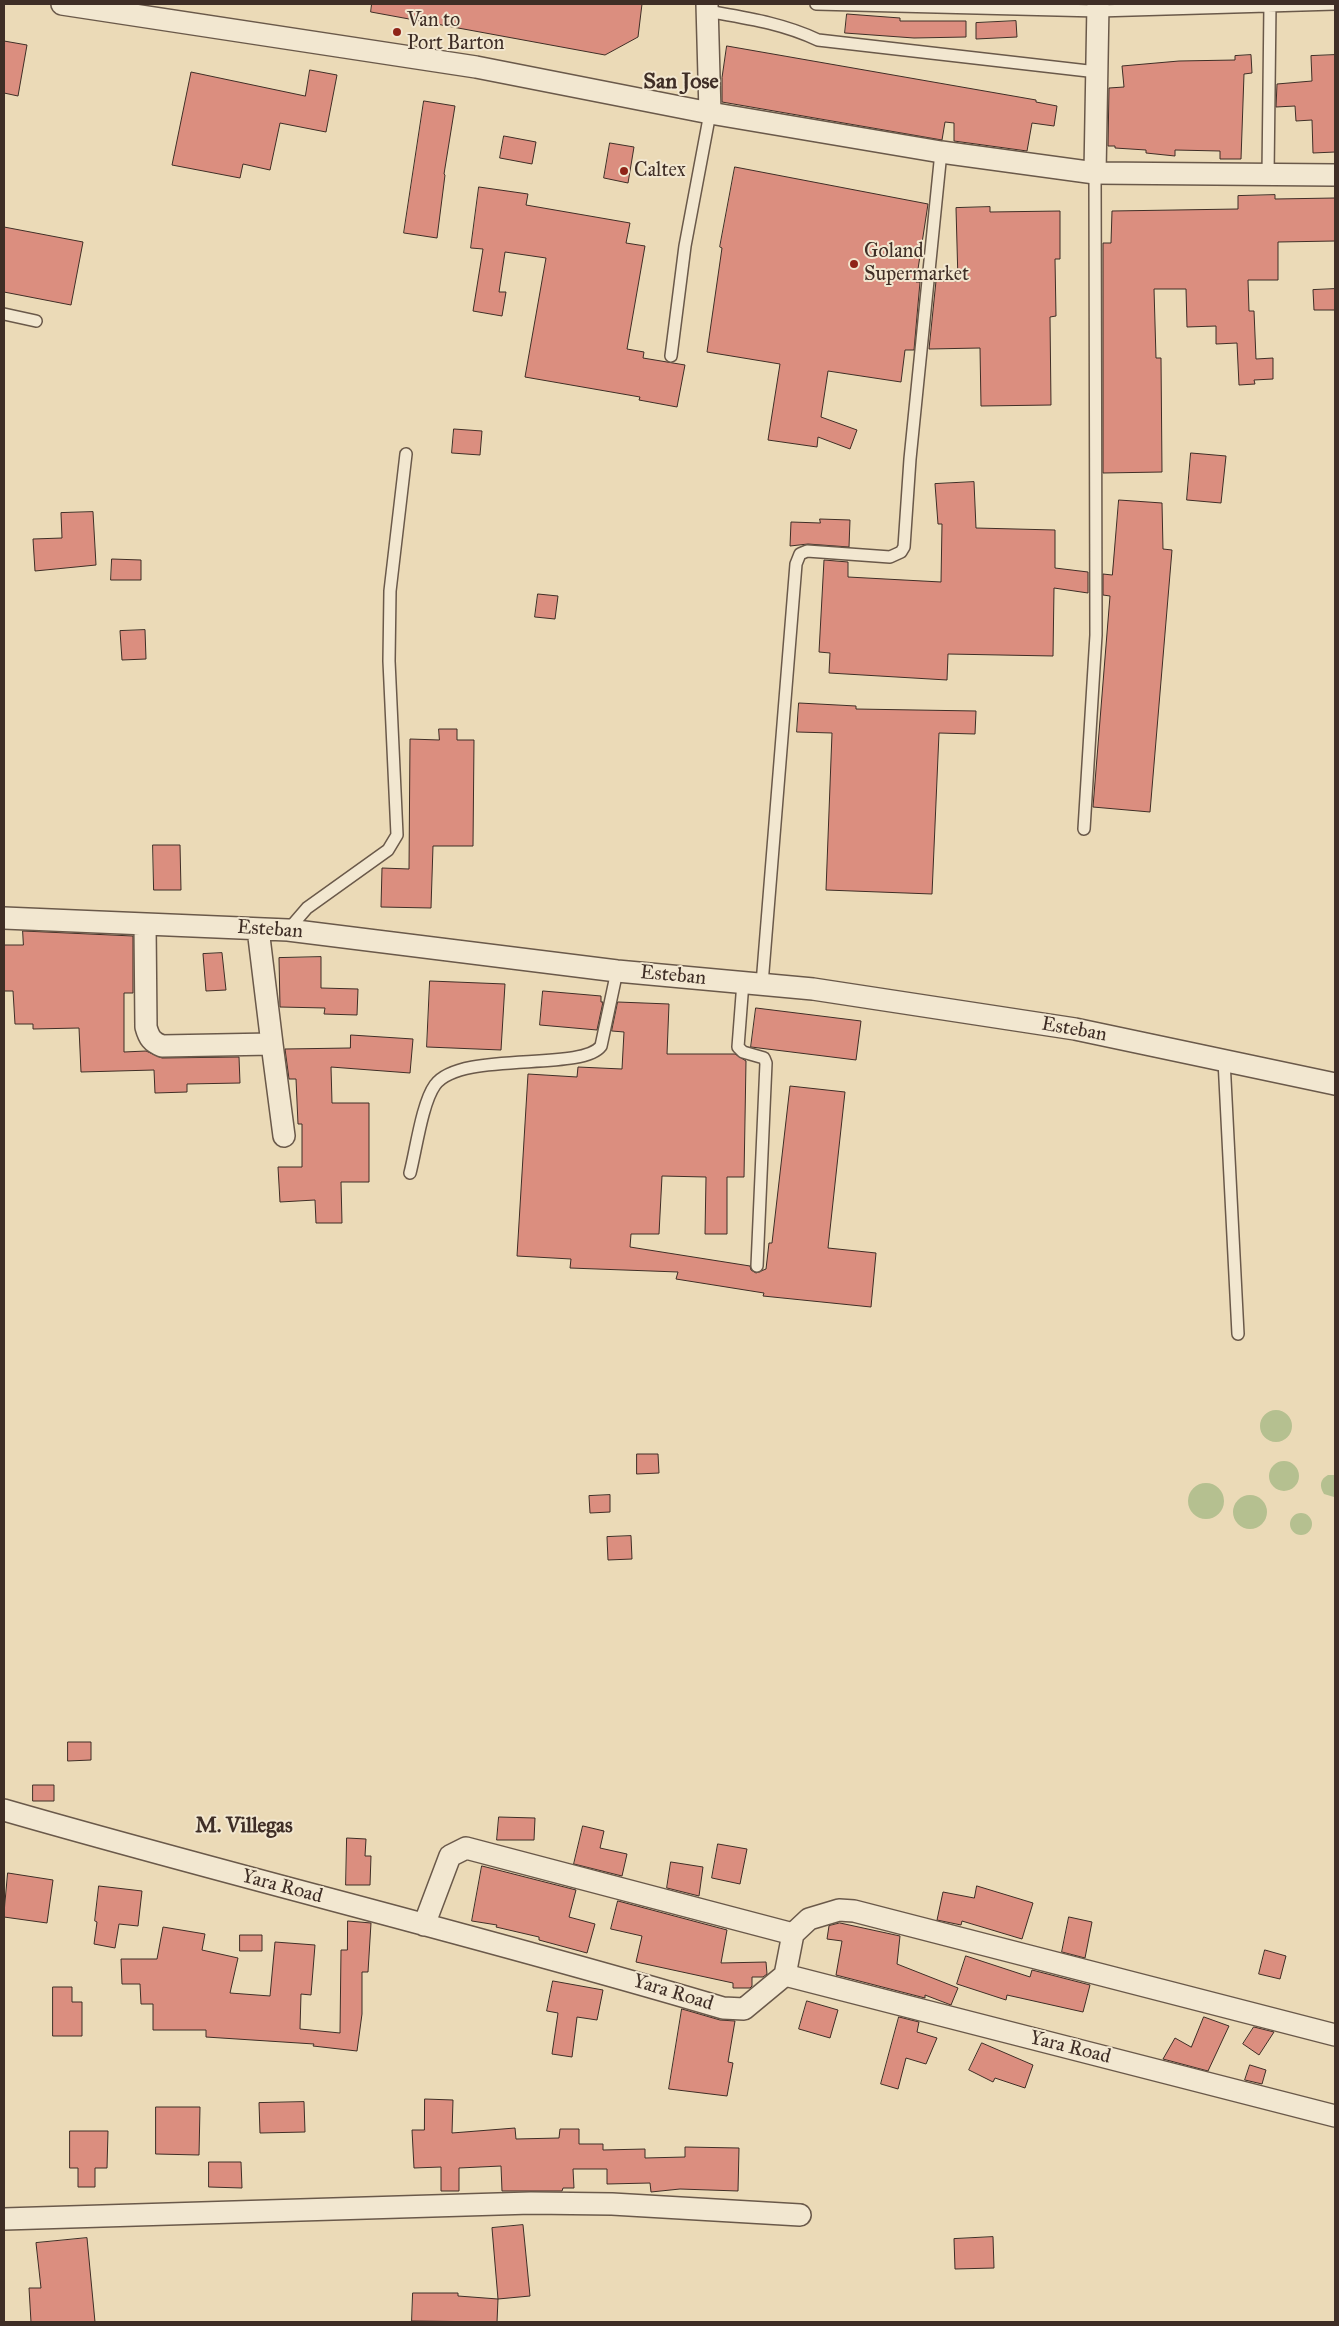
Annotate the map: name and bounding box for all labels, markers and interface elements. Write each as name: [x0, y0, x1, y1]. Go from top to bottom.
place label: Van to Port Barton: [407, 9, 504, 56]
marker: Van to Port Barton: [391, 26, 403, 38]
district label: San Jose: [643, 70, 719, 96]
place label: Caltex: [634, 159, 686, 183]
marker: Caltex: [618, 165, 630, 177]
place label: Goland Supermarket: [864, 240, 969, 287]
marker: Goland Supermarket: [848, 258, 860, 270]
street label: Esteban: [236, 916, 304, 944]
street label: Esteban: [639, 961, 707, 991]
street label: Esteban: [1039, 1012, 1109, 1048]
district label: M. Villegas: [195, 1814, 293, 1840]
street label: Yara Road: [239, 1865, 325, 1909]
street label: Yara Road: [630, 1969, 716, 2017]
street label: Yara Road: [1027, 2026, 1113, 2070]

